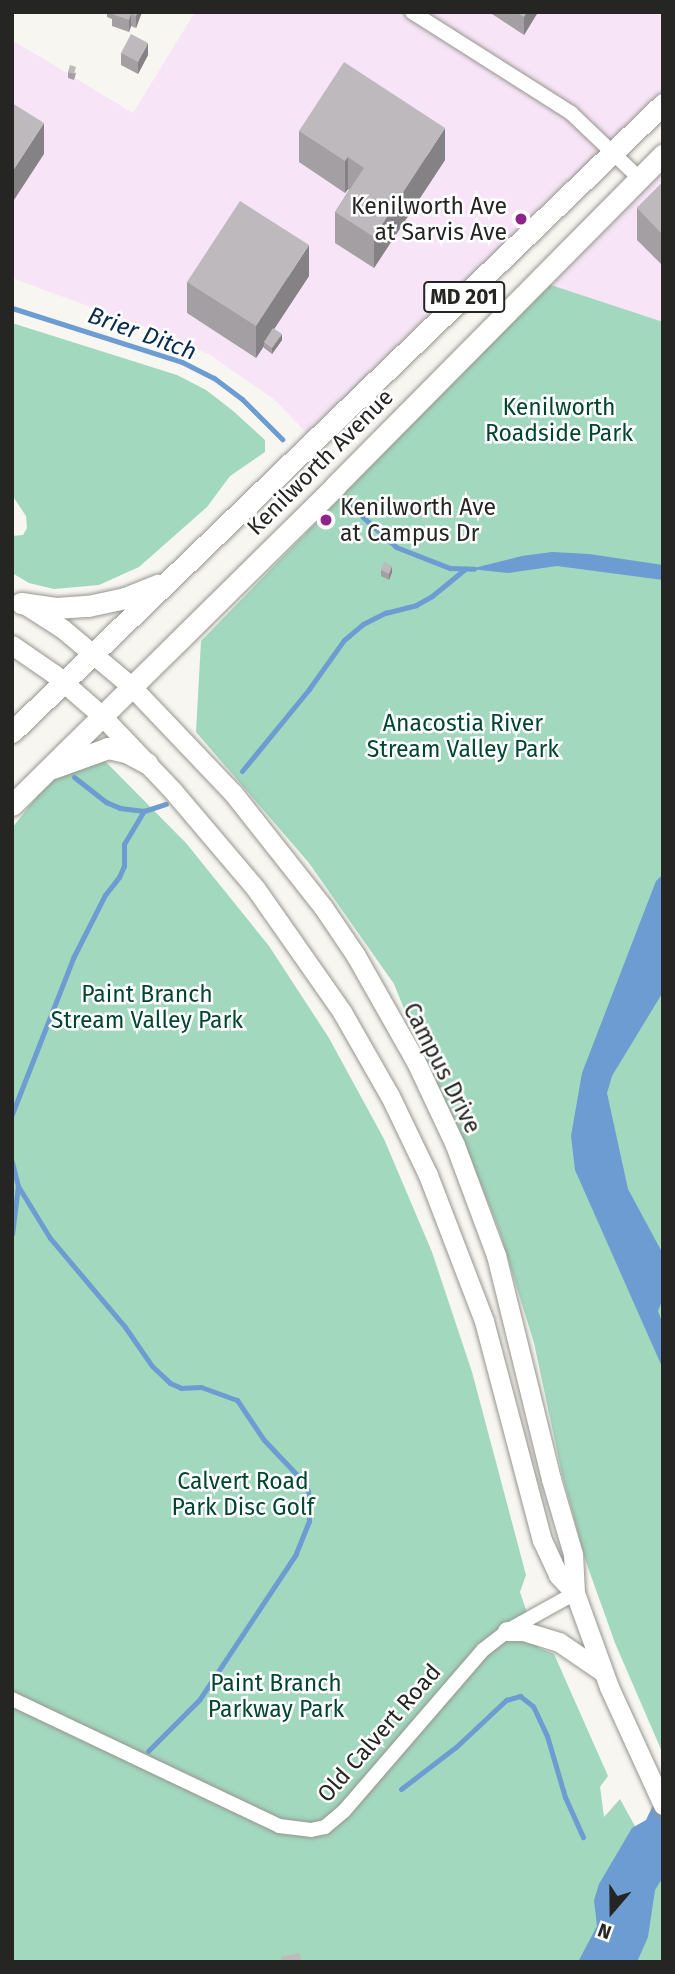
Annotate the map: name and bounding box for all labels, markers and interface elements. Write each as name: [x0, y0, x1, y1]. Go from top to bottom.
place label: Kenilworth Ave at Sarvis Ave: [351, 192, 507, 246]
marker: Kenilworth Ave at Sarvis Ave: [513, 211, 529, 227]
road number: MD 201: [422, 280, 506, 314]
water label: Brier Ditch: [84, 301, 200, 367]
street label: Kenilworth Avenue: [241, 383, 399, 541]
park label: Kenilworth Roadside Park: [485, 393, 633, 447]
place label: Kenilworth Ave at Campus Dr: [340, 493, 496, 547]
marker: Kenilworth Ave at Campus Dr: [318, 512, 334, 528]
park label: Anacostia River Stream Valley Park: [367, 709, 559, 763]
park label: Paint Branch Stream Valley Park: [51, 980, 243, 1034]
street label: Campus Drive: [397, 998, 487, 1138]
park label: Calvert Road Park Disc Golf: [172, 1467, 314, 1521]
street label: Old Calvert Road: [312, 1658, 446, 1808]
park label: Paint Branch Parkway Park: [208, 1669, 344, 1723]
north arrow: [577, 1876, 647, 1946]
text: N: [595, 1918, 615, 1944]

